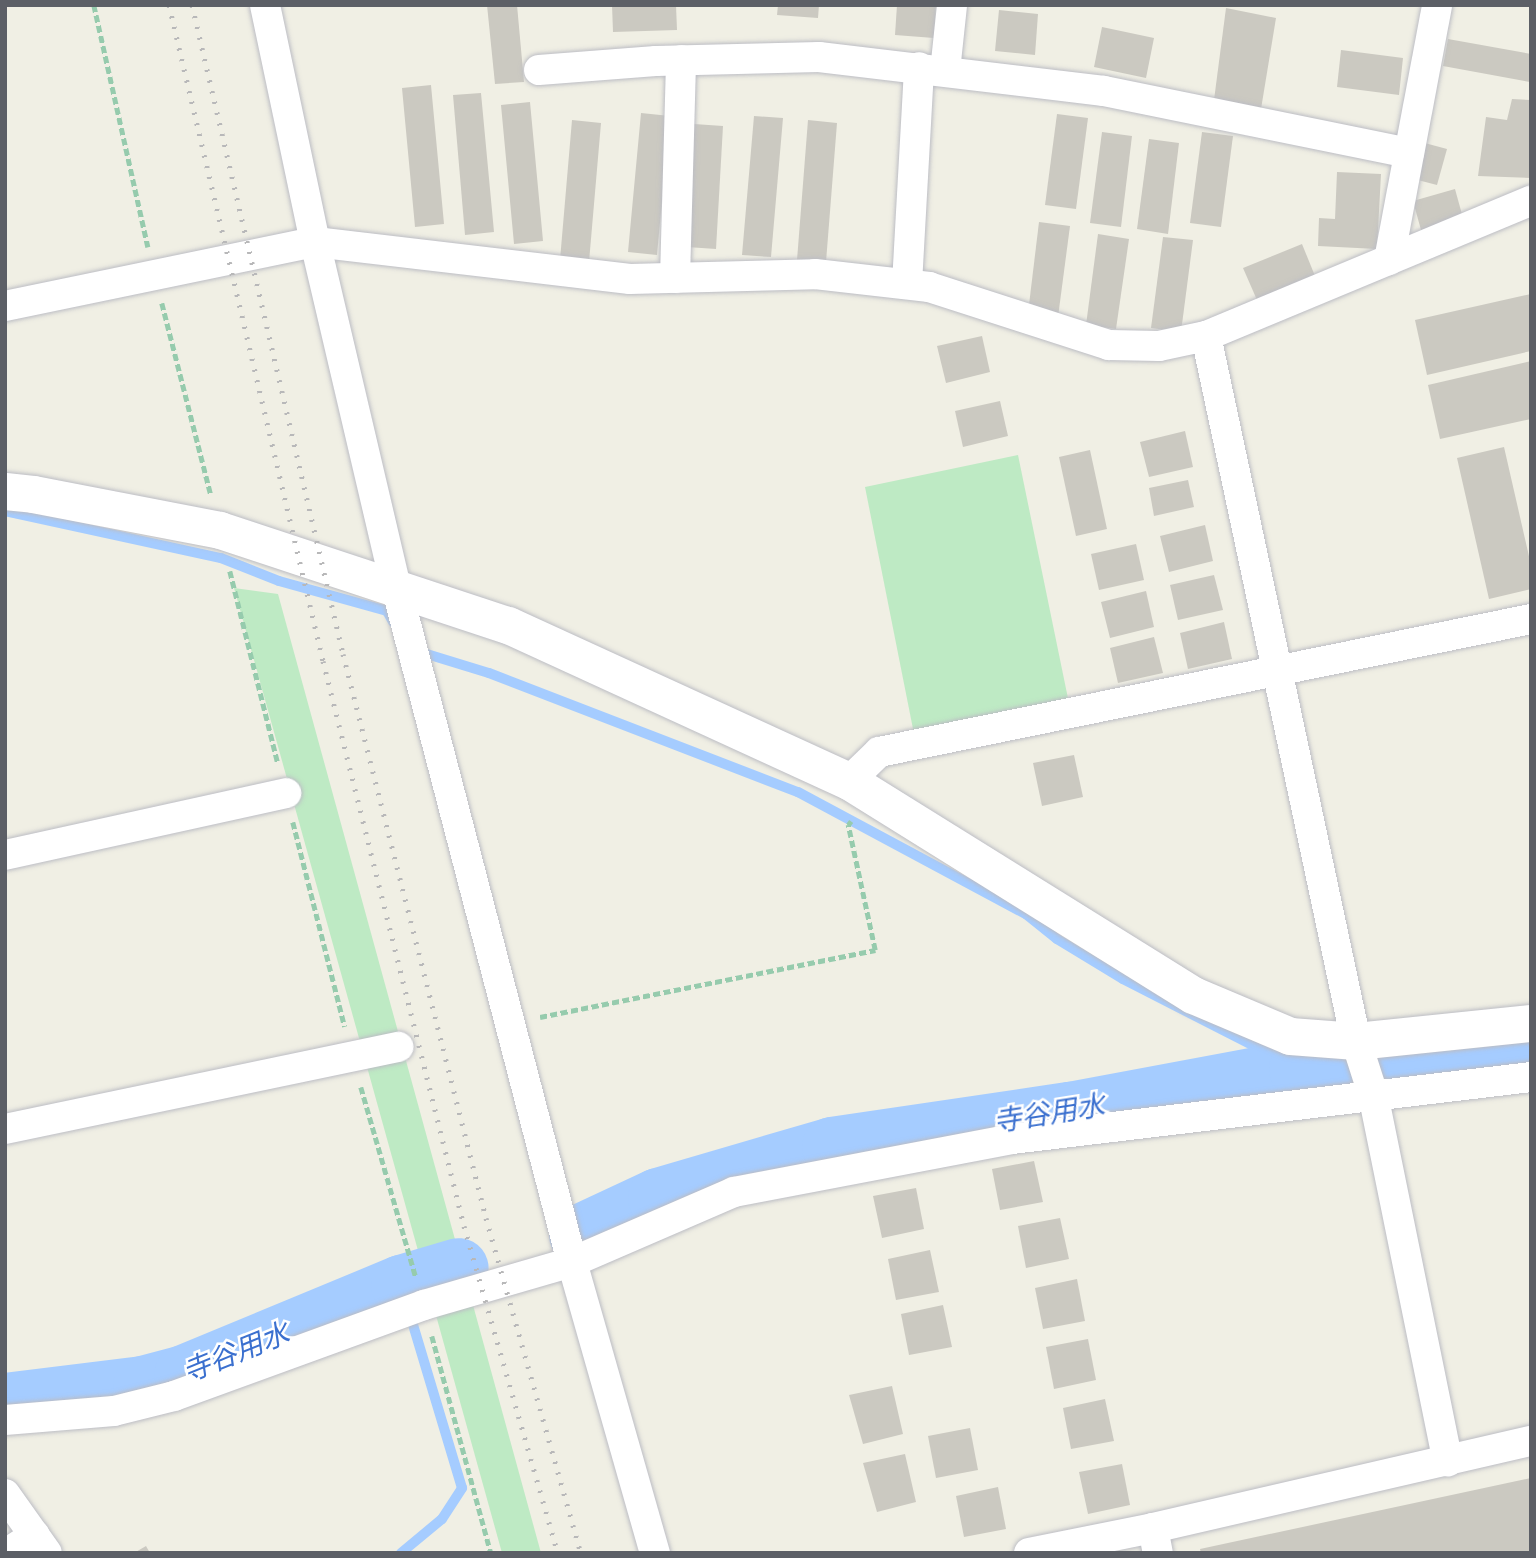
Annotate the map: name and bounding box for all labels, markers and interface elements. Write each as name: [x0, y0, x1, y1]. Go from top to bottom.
water label: 寺谷用水: [991, 1089, 1107, 1139]
water label: 寺谷用水: [178, 1316, 294, 1390]

